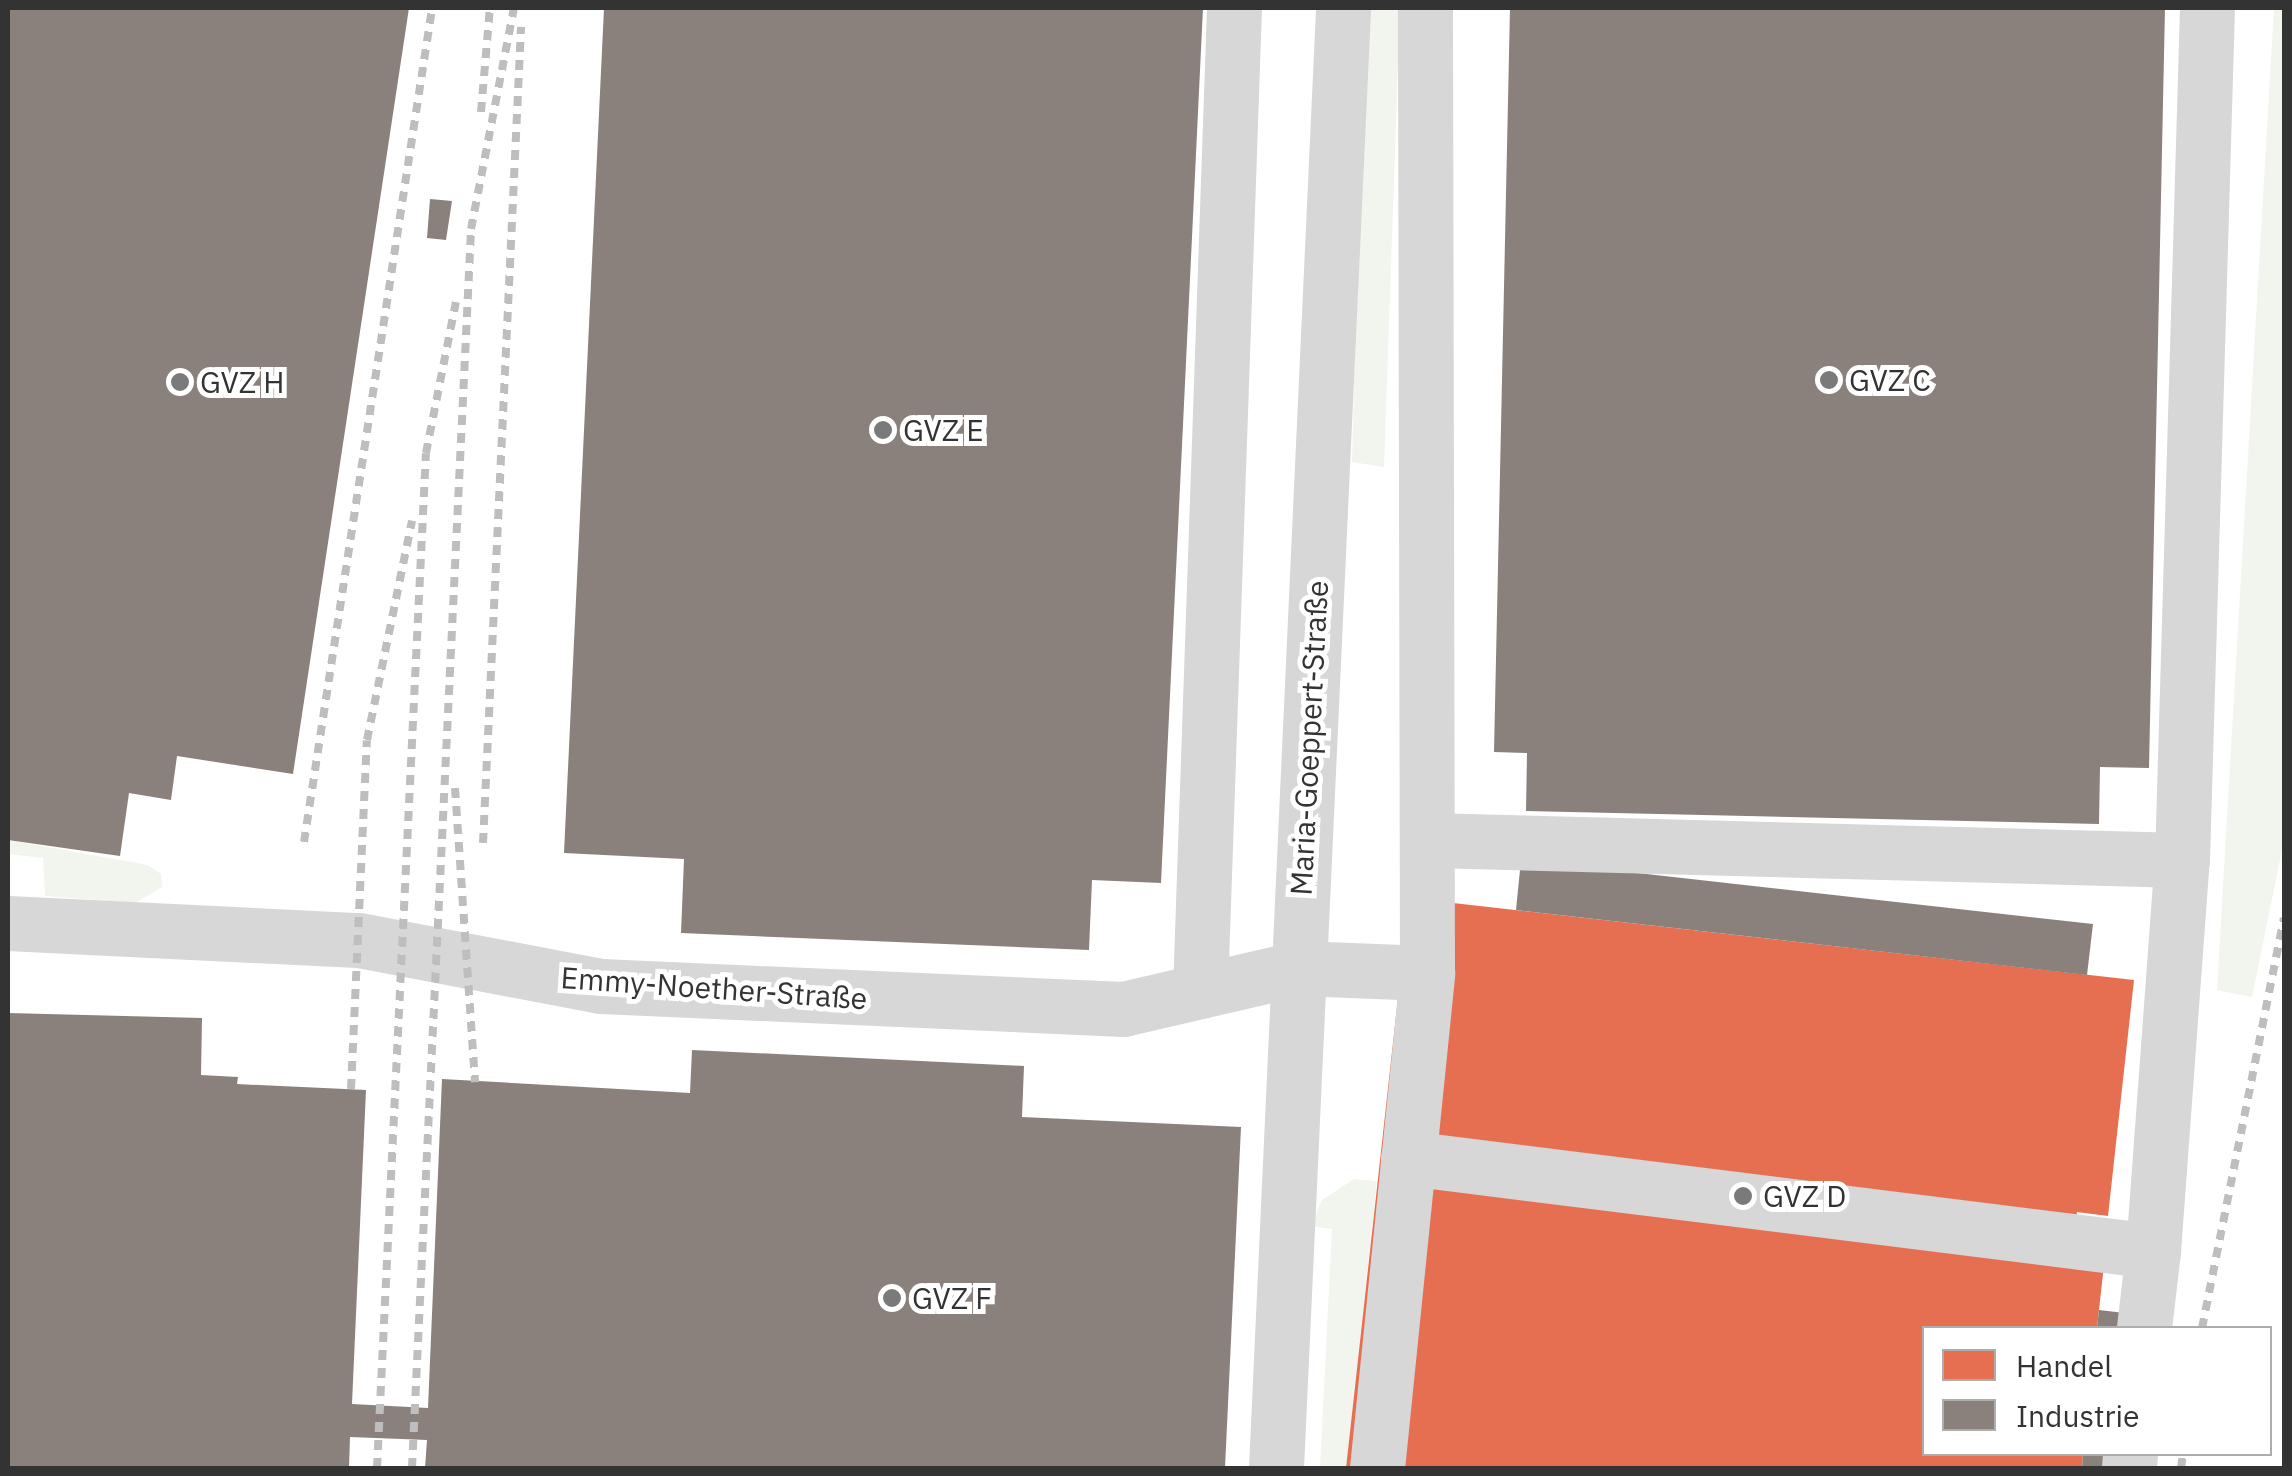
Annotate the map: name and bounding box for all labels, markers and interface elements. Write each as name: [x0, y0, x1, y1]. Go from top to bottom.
place label: GVZ C: [1849, 362, 1931, 398]
place label: GVZ H: [200, 364, 284, 400]
marker: GVZ C: [1818, 369, 1840, 391]
marker: GVZ H: [169, 371, 191, 393]
place label: GVZ E: [903, 412, 984, 448]
marker: GVZ E: [872, 419, 894, 441]
street label: Maria-Goeppert-Straße: [1283, 580, 1335, 896]
street label: Emmy-Noether-Straße: [560, 959, 868, 1017]
place label: GVZ D: [1763, 1178, 1846, 1214]
marker: GVZ D: [1732, 1185, 1754, 1207]
place label: GVZ F: [912, 1280, 992, 1316]
marker: GVZ F: [881, 1287, 903, 1309]
legend: [1922, 1326, 2272, 1456]
text: Handel: [2016, 1346, 2112, 1385]
text: Industrie: [2016, 1396, 2139, 1435]

